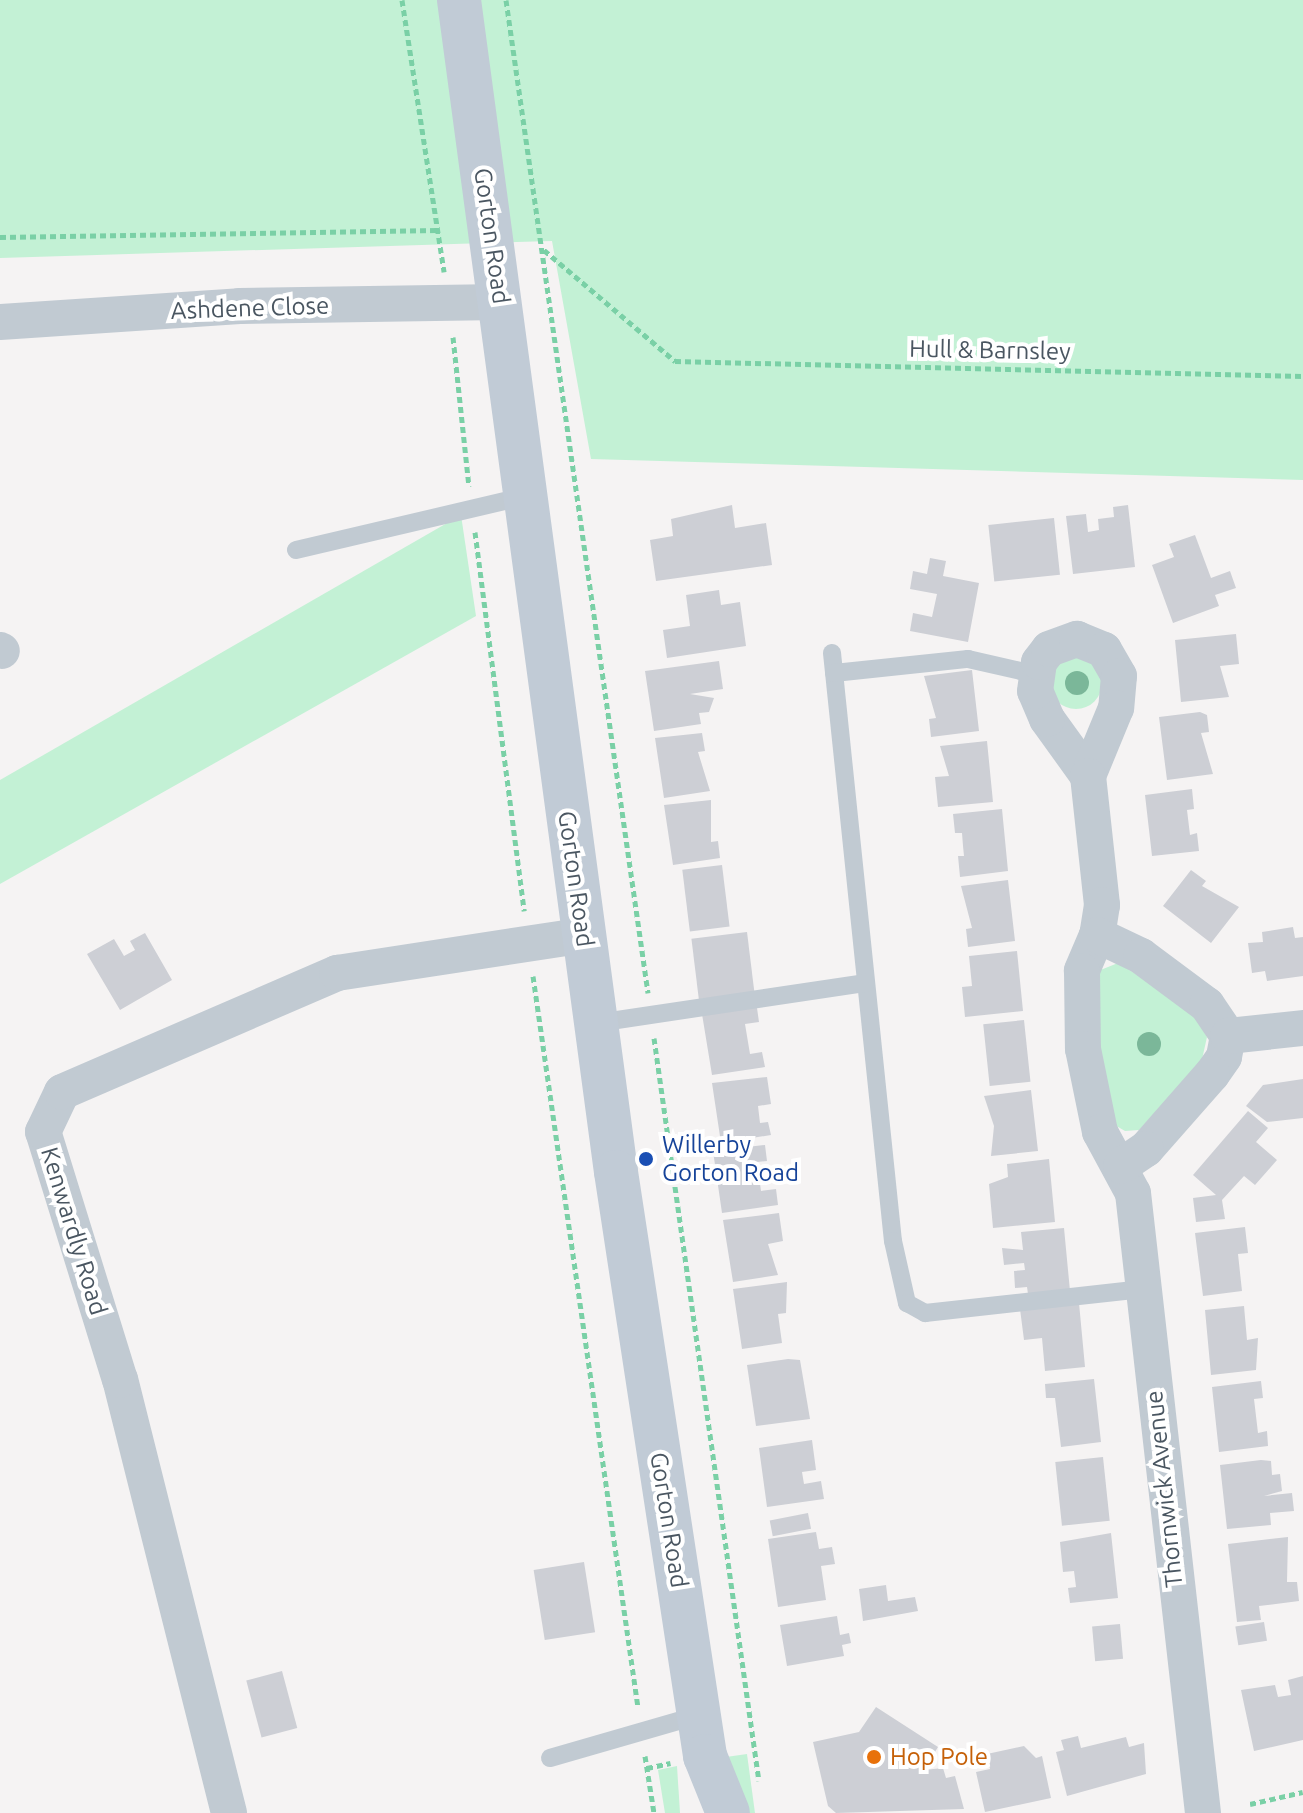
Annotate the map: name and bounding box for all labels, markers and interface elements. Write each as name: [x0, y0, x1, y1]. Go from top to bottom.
street label: Gorton Road: [468, 166, 516, 306]
street label: Ashdene Close: [170, 291, 330, 325]
street label: Hull & Barnsley: [909, 334, 1071, 366]
street label: Gorton Road: [552, 809, 600, 949]
place label: Willerby Gorton Road: [662, 1131, 799, 1187]
street label: Kenwardly Road: [35, 1144, 113, 1318]
marker: Willerby Gorton Road: [637, 1150, 655, 1168]
street label: Thornwick Avenue: [1139, 1389, 1189, 1589]
street label: Gorton Road: [644, 1450, 694, 1590]
place label: Hop Pole: [890, 1743, 988, 1771]
marker: Hop Pole: [865, 1748, 883, 1766]

